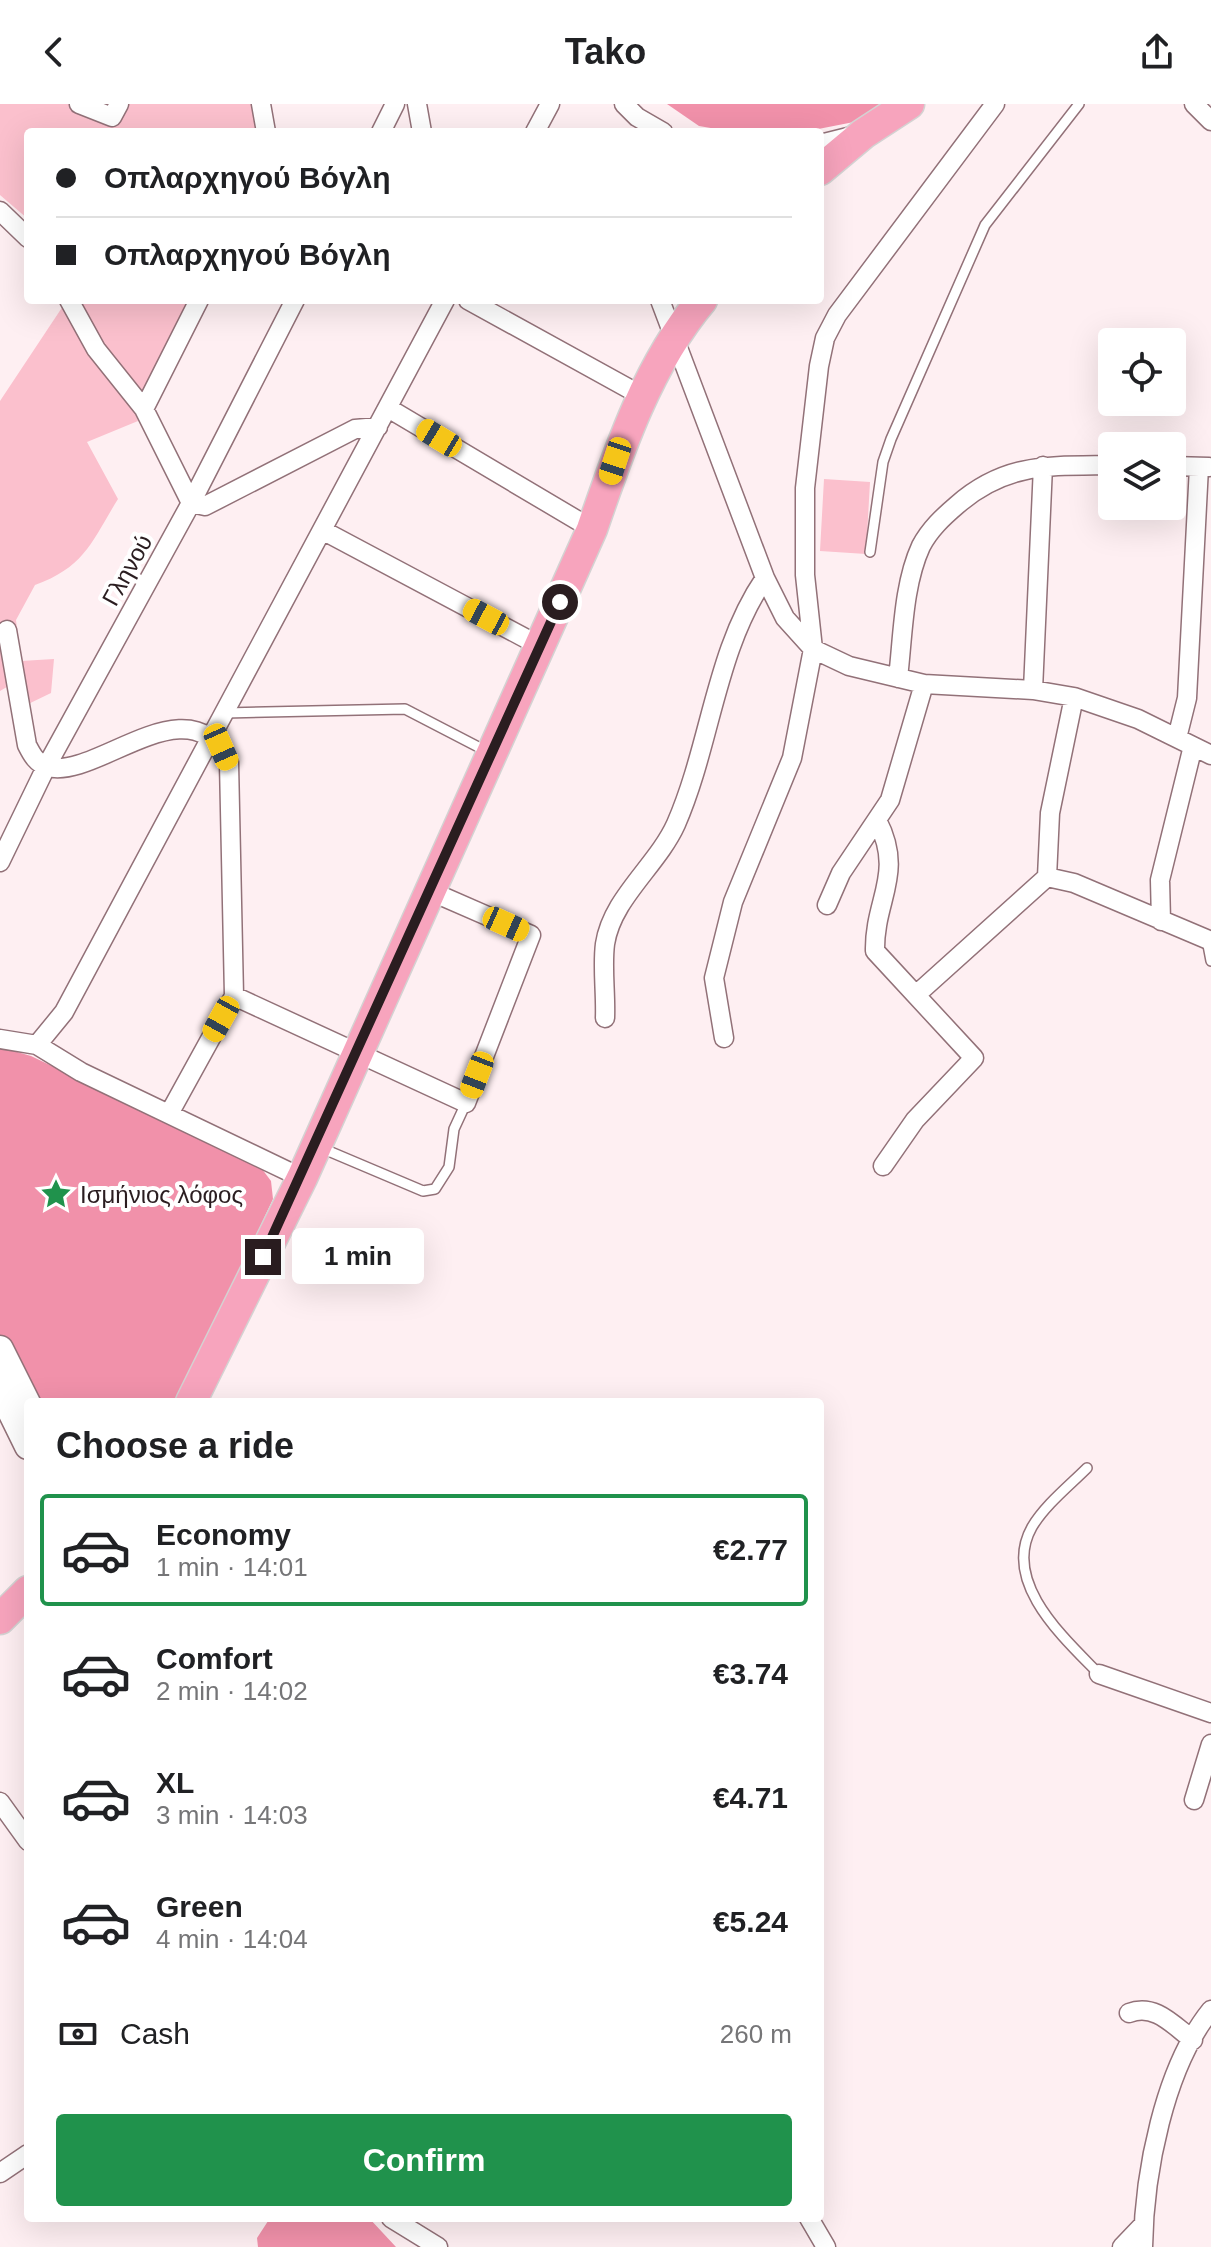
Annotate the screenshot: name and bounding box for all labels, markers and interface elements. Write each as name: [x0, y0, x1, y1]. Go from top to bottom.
icon: back: [32, 30, 76, 74]
icon: share: [1135, 30, 1179, 74]
text: Tako: [565, 31, 646, 72]
text: Οπλαρχηγού Βόγλη: [104, 161, 391, 194]
text: Οπλαρχηγού Βόγλη: [104, 238, 391, 271]
map controls: [1098, 328, 1186, 520]
button: locate: [1098, 328, 1186, 416]
car: [412, 415, 466, 461]
button: layers: [1098, 432, 1186, 520]
car: [596, 434, 634, 488]
street label: Γληνού: [97, 530, 157, 610]
route start: [542, 584, 578, 620]
car: [459, 595, 513, 639]
car: [200, 720, 242, 774]
car: [479, 903, 533, 945]
car: [199, 992, 243, 1046]
car: [457, 1048, 497, 1102]
place icon: Ισμήνιος λόφος: [39, 1177, 73, 1211]
place label: Ισμήνιος λόφος: [80, 1181, 243, 1208]
callout: 1 min: [291, 1229, 423, 1285]
route end: [245, 1239, 281, 1275]
text: 1 min: [324, 1241, 392, 1271]
text: Choose a ride: [56, 1425, 294, 1466]
icon: car: [60, 1514, 132, 1586]
text: Economy: [156, 1518, 291, 1551]
text: €2.77: [713, 1533, 788, 1566]
text: 1 min · 14:01: [156, 1552, 308, 1582]
icon: car: [60, 1638, 132, 1710]
text: Comfort: [156, 1642, 273, 1675]
text: €3.74: [713, 1657, 788, 1690]
text: 2 min · 14:02: [156, 1676, 308, 1706]
icon: car: [60, 1762, 132, 1834]
text: XL: [156, 1766, 194, 1799]
text: €4.71: [713, 1781, 788, 1814]
text: 3 min · 14:03: [156, 1800, 308, 1830]
icon: car: [60, 1886, 132, 1958]
text: Green: [156, 1890, 243, 1923]
text: €5.24: [713, 1905, 788, 1938]
text: 4 min · 14:04: [156, 1924, 308, 1954]
icon: cash: [56, 2012, 100, 2056]
text: Cash: [120, 2017, 190, 2050]
text: 260 m: [720, 2019, 792, 2049]
button: Confirm: [56, 2114, 792, 2206]

